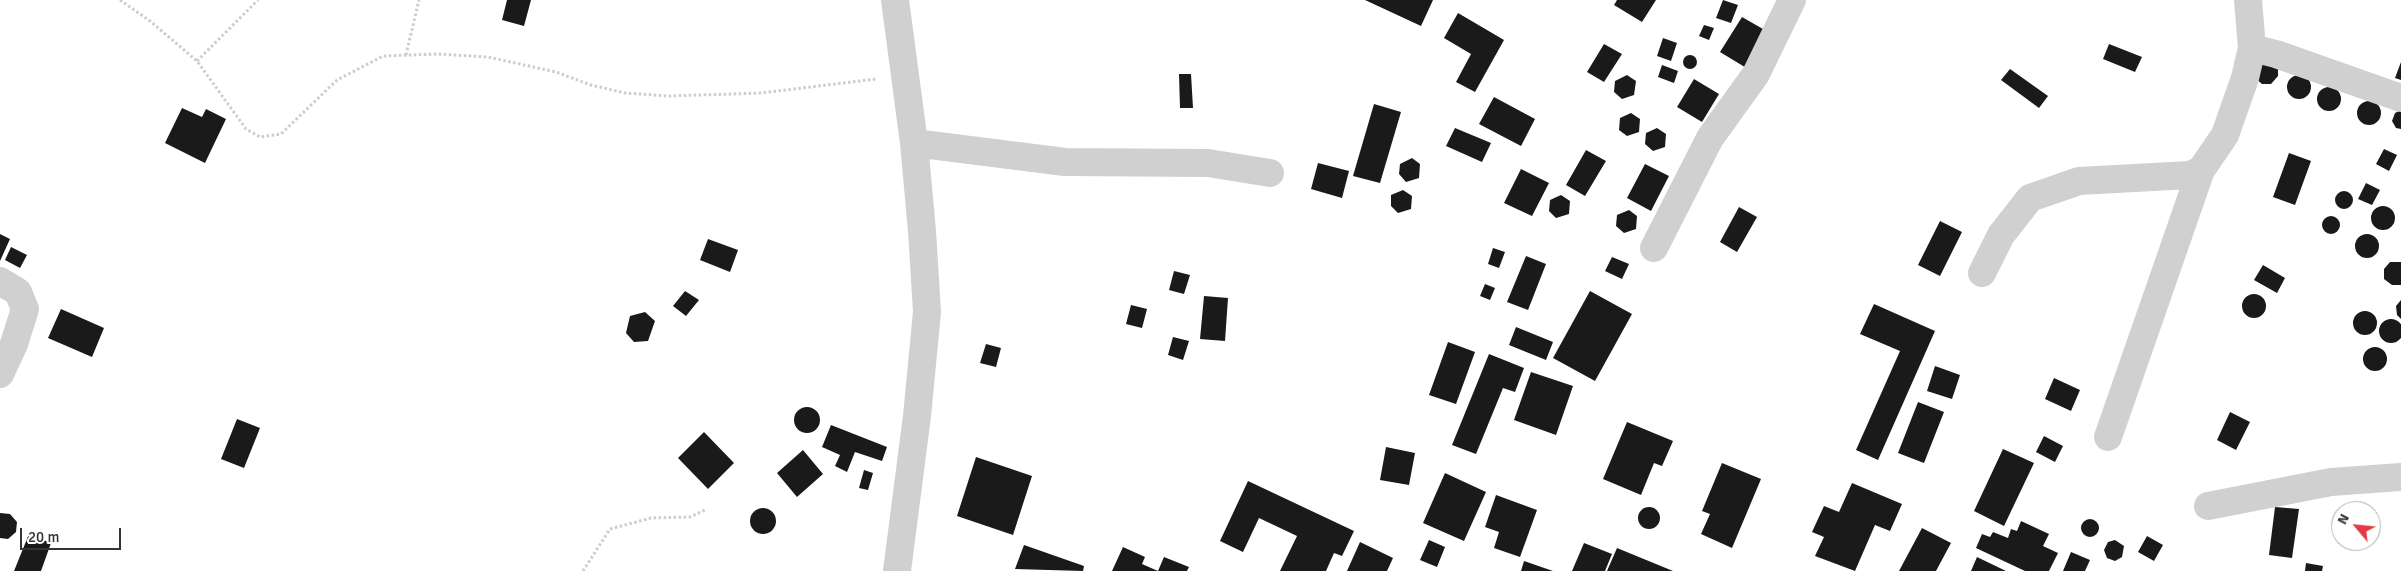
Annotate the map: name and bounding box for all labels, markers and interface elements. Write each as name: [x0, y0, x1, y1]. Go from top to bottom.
north arrow: [2331, 501, 2381, 551]
text: N: [2333, 511, 2353, 527]
scale bar: [22, 518, 124, 550]
text: 20 m: [28, 528, 59, 546]

